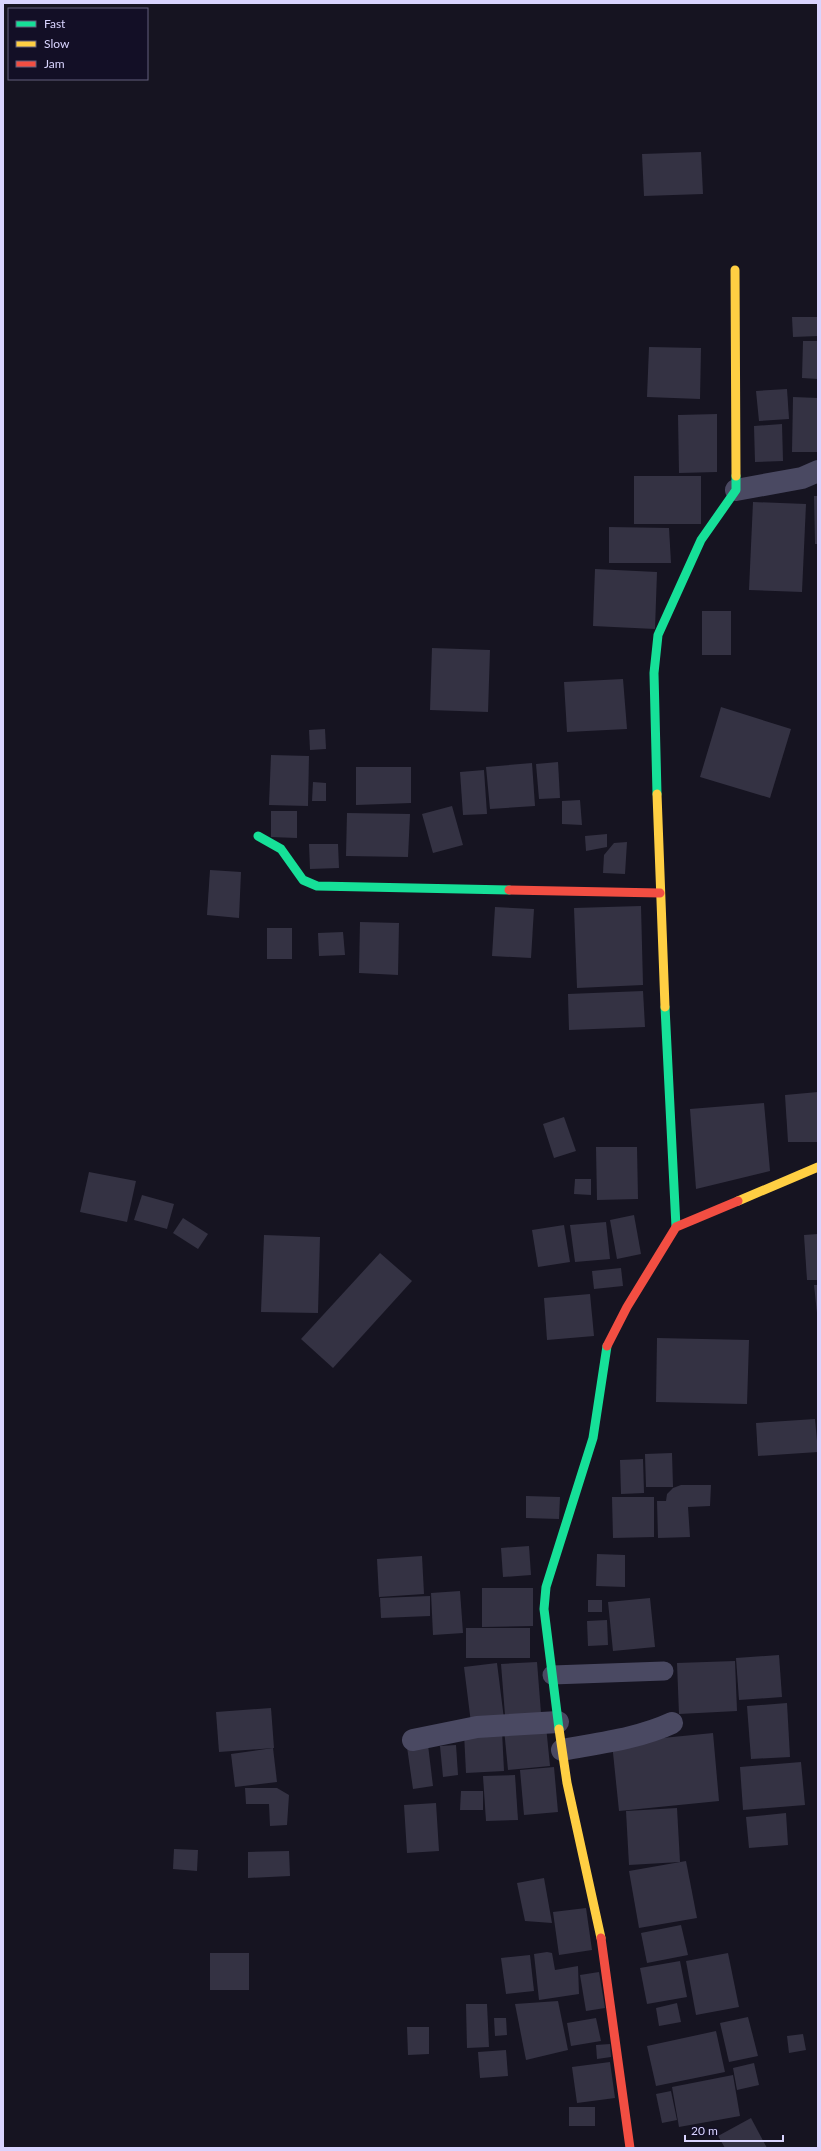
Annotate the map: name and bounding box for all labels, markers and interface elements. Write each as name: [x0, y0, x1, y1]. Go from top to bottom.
legend: [8, 8, 148, 80]
text: Fast: [44, 16, 66, 31]
text: Slow: [44, 36, 70, 51]
text: Jam: [44, 56, 65, 71]
scale bar: [685, 2117, 783, 2143]
text: 20 m: [691, 2123, 718, 2138]

